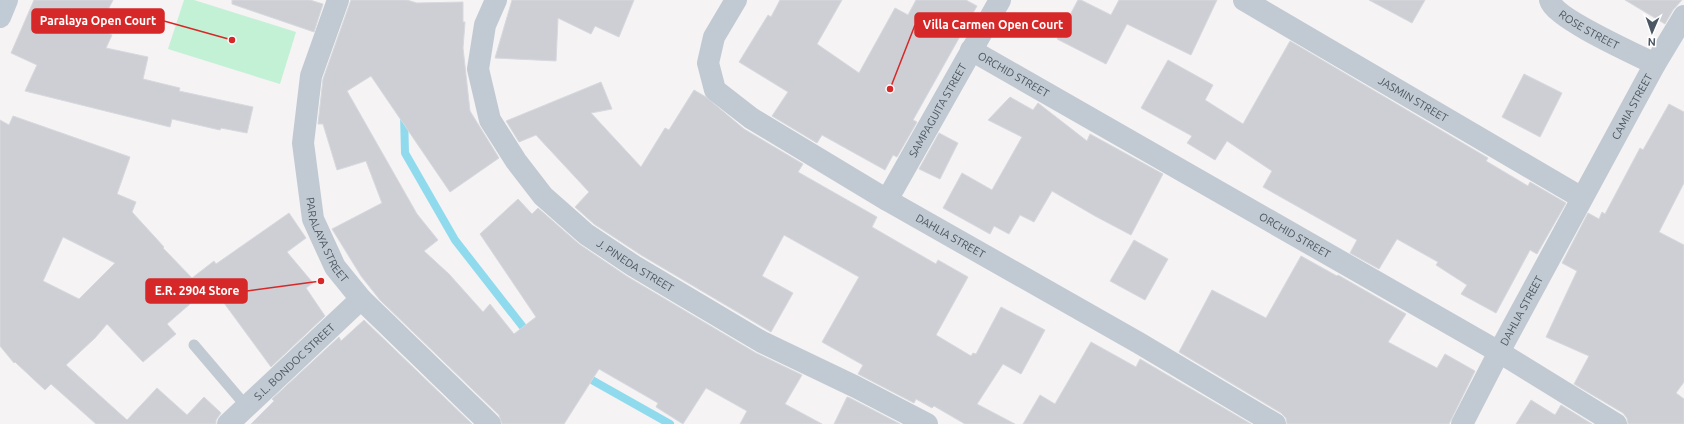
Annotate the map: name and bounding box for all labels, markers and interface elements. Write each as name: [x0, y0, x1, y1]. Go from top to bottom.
street label: ROSE STREET: [1557, 8, 1621, 52]
callout: Paralaya Open Court: [32, 9, 164, 33]
north arrow: [1632, 12, 1672, 52]
callout: Villa Carmen Open Court: [915, 13, 1071, 37]
text: Paralaya Open Court: [40, 14, 156, 27]
text: Villa Carmen Open Court: [923, 18, 1063, 31]
text: N: [1647, 36, 1656, 48]
street label: ORCHID STREET: [976, 49, 1051, 99]
street label: SAMPAGUITA STREET: [906, 61, 969, 159]
street label: CAMIA STREET: [1609, 71, 1655, 142]
street label: JASMIN STREET: [1376, 74, 1450, 124]
street label: PARALAYA STREET: [304, 196, 351, 284]
street label: ORCHID STREET: [1257, 210, 1333, 260]
street label: DAHLIA STREET: [914, 212, 987, 260]
street label: J. PINEDA STREET: [595, 237, 676, 294]
street label: DAHLIA STREET: [1498, 274, 1545, 348]
callout: E.R. 2904 Store: [146, 279, 247, 303]
text: E.R. 2904 Store: [155, 284, 239, 297]
street label: S.L. BONDOC STREET: [252, 321, 337, 402]

